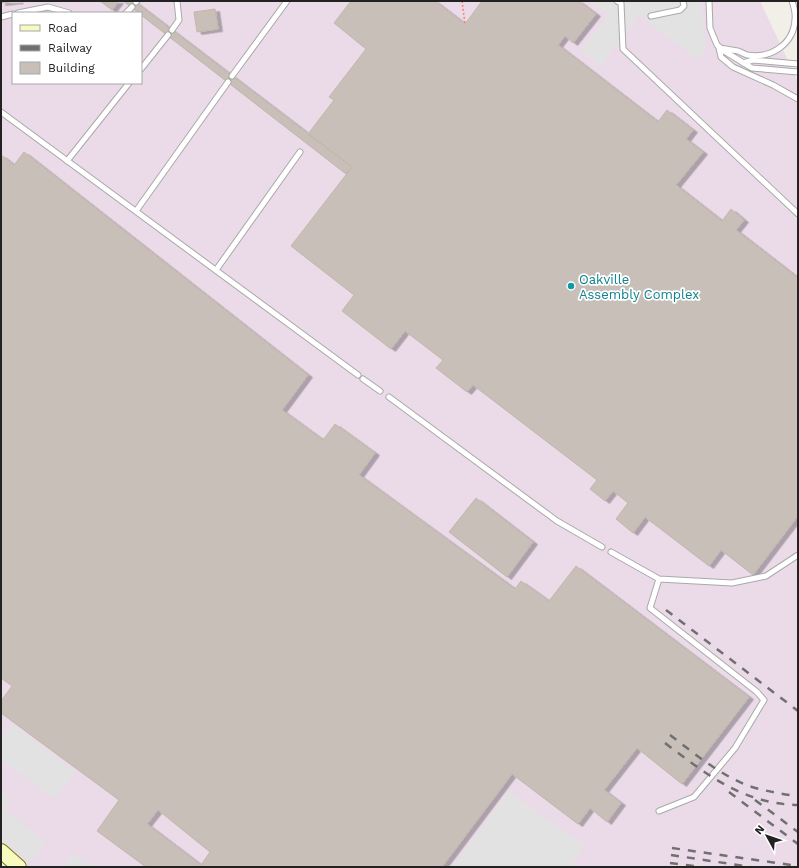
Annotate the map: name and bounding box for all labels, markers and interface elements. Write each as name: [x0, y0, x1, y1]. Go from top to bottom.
legend: [12, 12, 142, 84]
text: Road: [48, 21, 77, 35]
text: Railway: [48, 41, 93, 55]
text: Building: [48, 61, 95, 75]
place label: Oakville Assembly Complex: [579, 272, 699, 302]
marker: Oakville Assembly Complex: [566, 281, 576, 291]
north arrow: [747, 816, 787, 856]
text: N: [752, 823, 767, 837]

